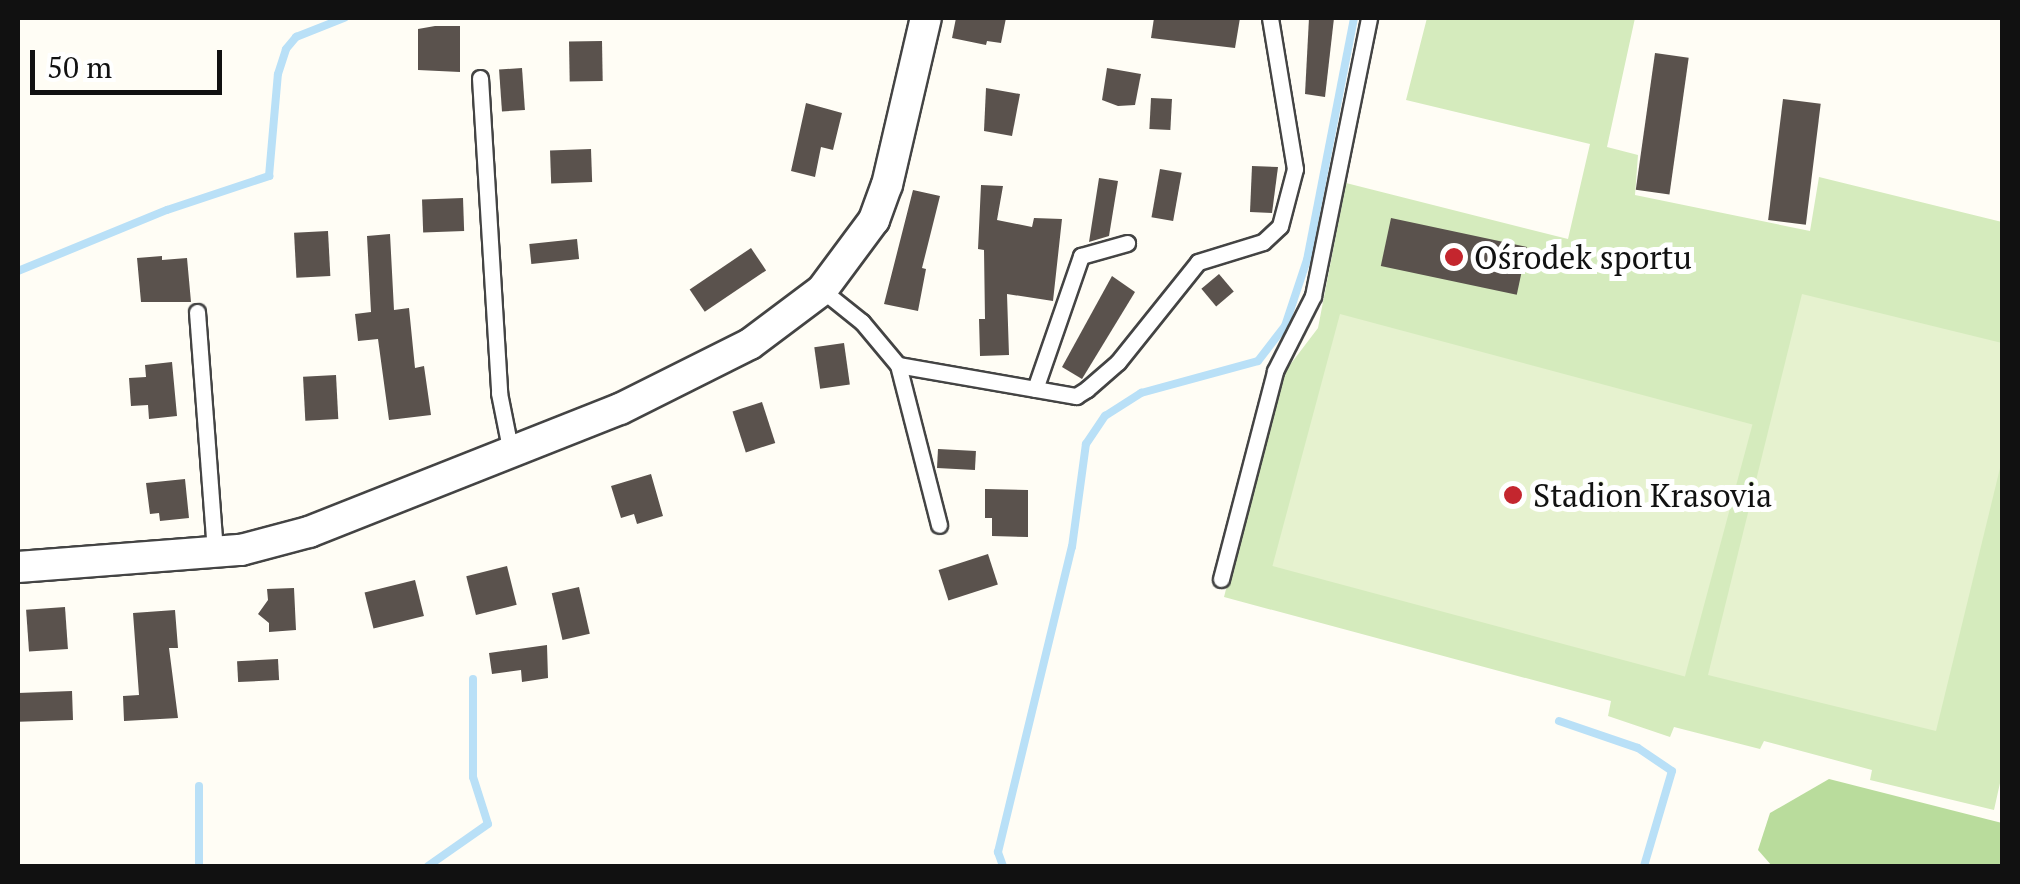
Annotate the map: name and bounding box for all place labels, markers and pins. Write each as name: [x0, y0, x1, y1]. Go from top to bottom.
place label: Ośrodek sportu: [1474, 238, 1692, 276]
marker: Ośrodek sportu: [1443, 246, 1465, 268]
place label: Stadion Krasovia: [1533, 476, 1772, 514]
marker: Stadion Krasovia: [1502, 484, 1524, 506]

